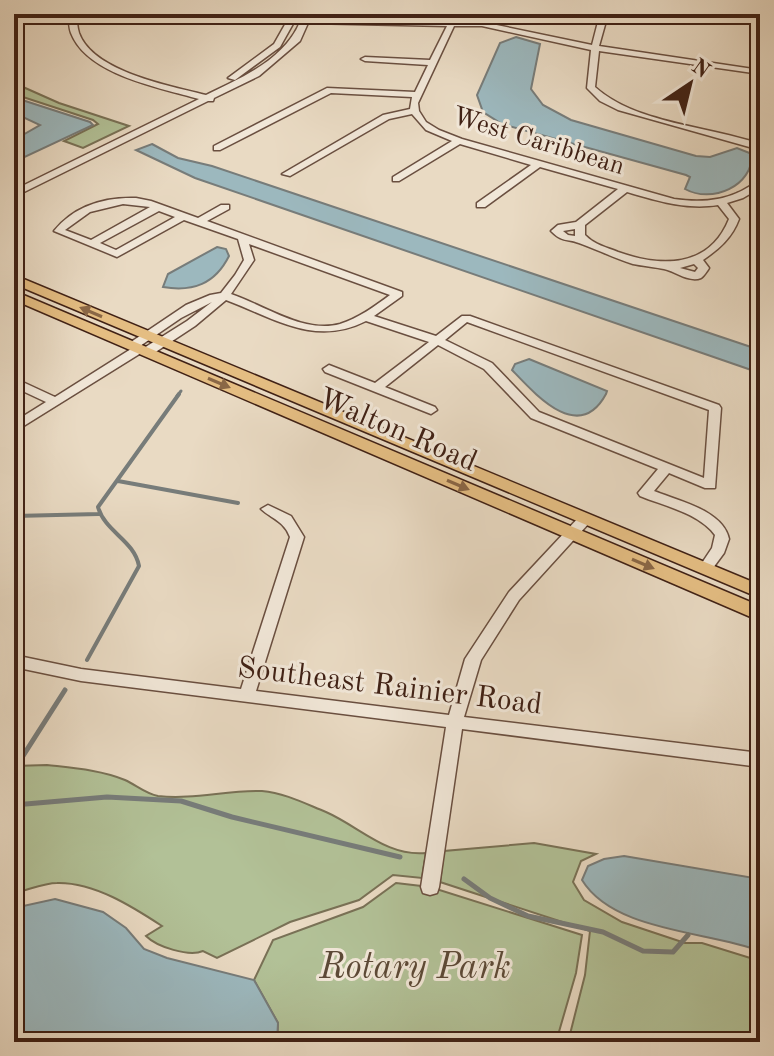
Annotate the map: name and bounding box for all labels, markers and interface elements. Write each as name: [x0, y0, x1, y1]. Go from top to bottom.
north arrow: [650, 44, 730, 124]
text: N: [687, 55, 714, 83]
street label: West Caribbean: [449, 103, 627, 180]
one-way arrow: [79, 305, 103, 318]
one-way arrow: [207, 376, 231, 389]
street label: Walton Road: [313, 384, 481, 478]
one-way arrow: [446, 478, 470, 491]
one-way arrow: [631, 557, 655, 570]
street label: Southeast Rainier Road: [236, 653, 544, 721]
park label: Rotary Park: [318, 951, 511, 987]

